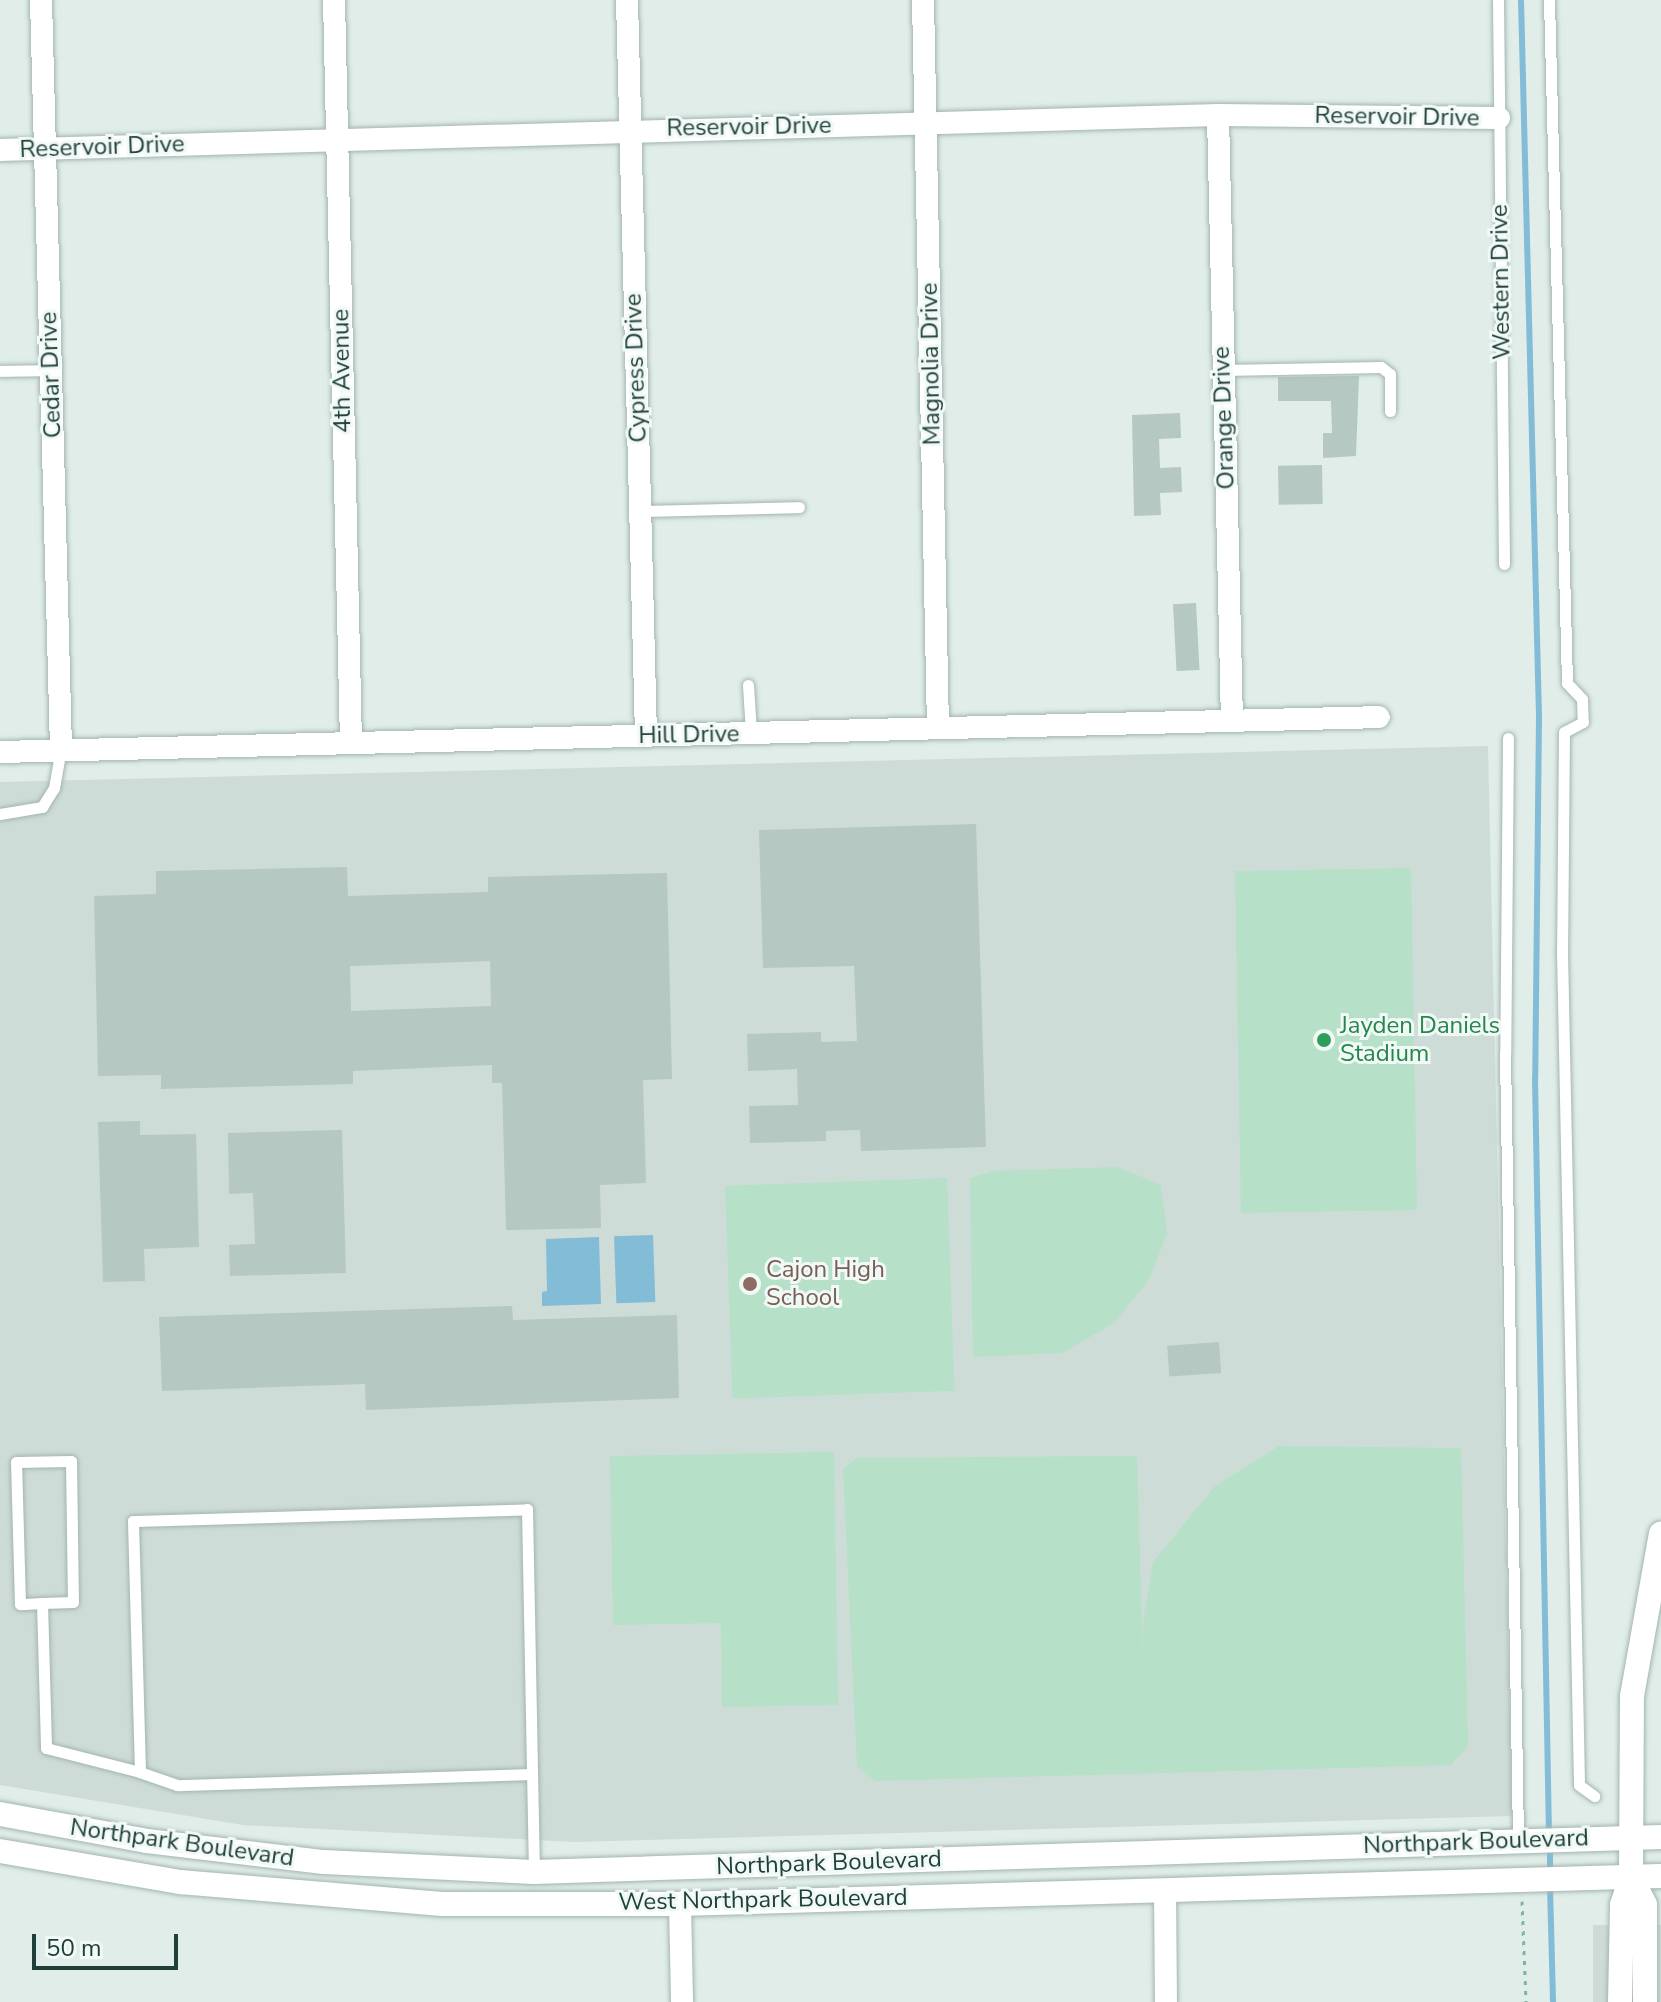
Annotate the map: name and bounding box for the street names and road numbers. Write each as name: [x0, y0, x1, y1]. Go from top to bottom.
street label: Reservoir Drive: [1314, 101, 1480, 133]
street label: Reservoir Drive: [666, 111, 832, 143]
street label: Reservoir Drive: [19, 130, 185, 164]
street label: Western Drive: [1485, 204, 1517, 360]
street label: Magnolia Drive: [915, 282, 947, 446]
street label: Cypress Drive: [619, 293, 653, 443]
street label: 4th Avenue: [327, 309, 357, 433]
street label: Cedar Drive: [34, 311, 68, 439]
street label: Orange Drive: [1207, 346, 1241, 490]
street label: Hill Drive: [638, 720, 740, 750]
street label: Northpark Boulevard: [68, 1813, 296, 1873]
street label: Northpark Boulevard: [1363, 1824, 1589, 1860]
street label: Northpark Boulevard: [716, 1845, 942, 1881]
street label: West Northpark Boulevard: [618, 1883, 908, 1917]

